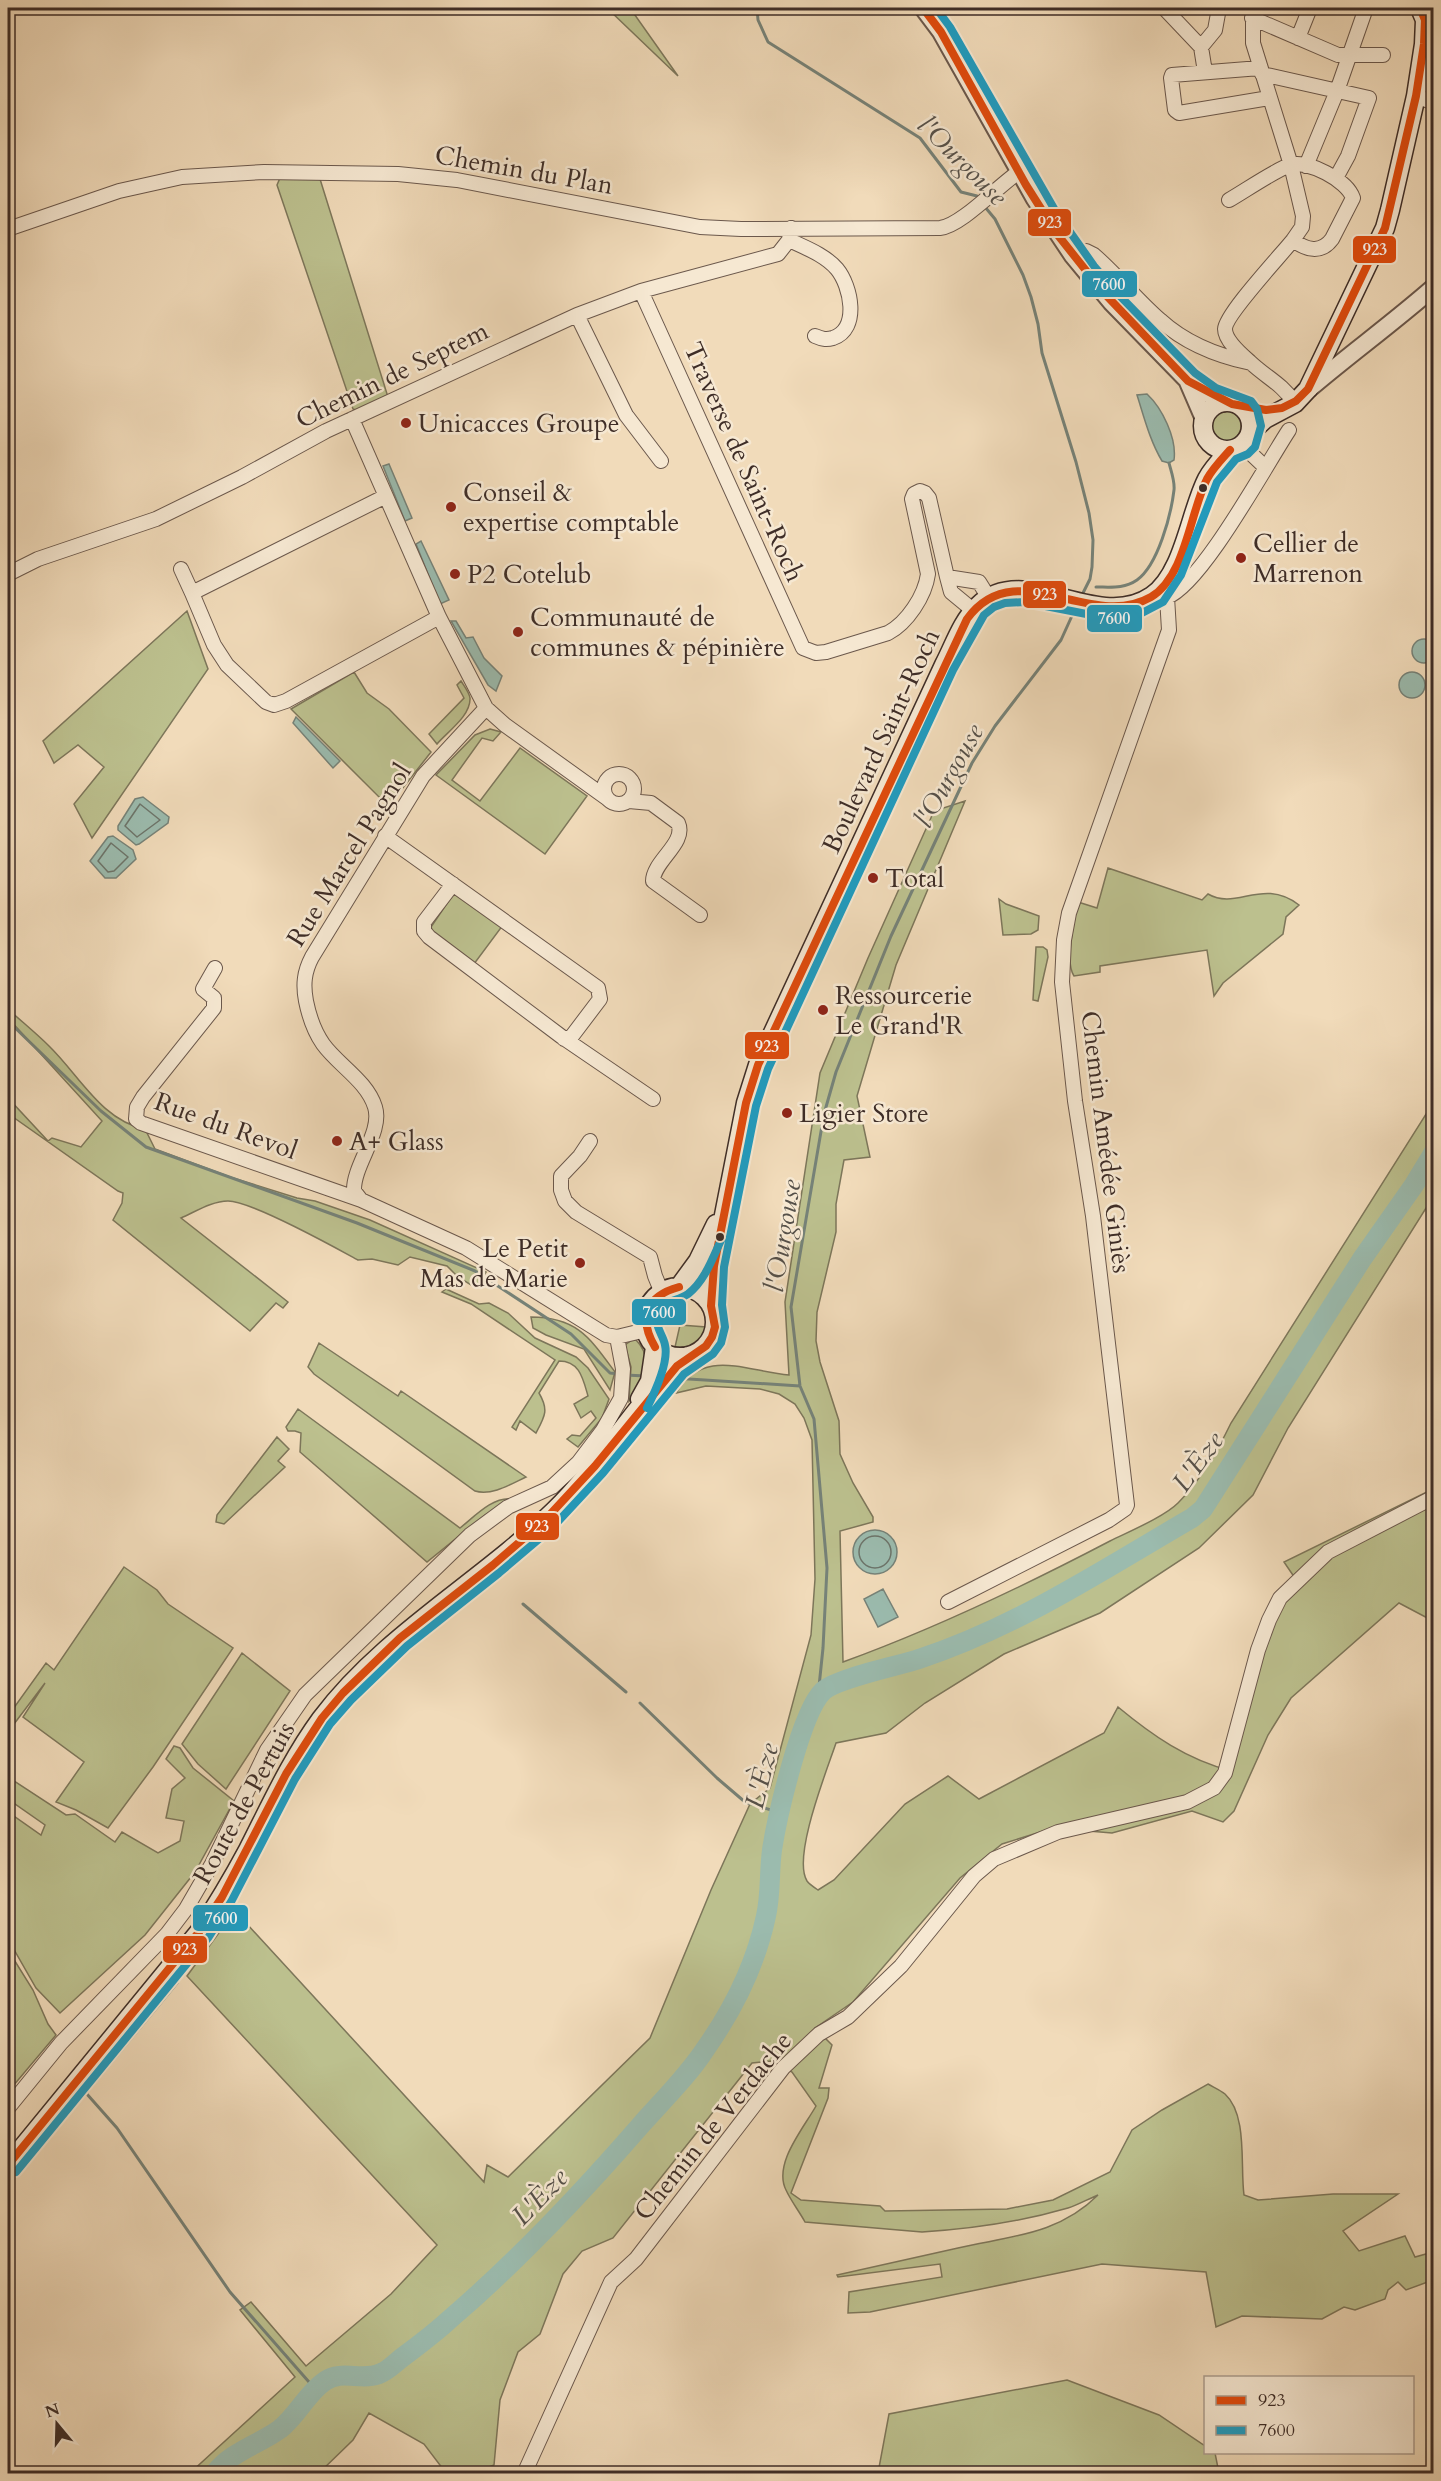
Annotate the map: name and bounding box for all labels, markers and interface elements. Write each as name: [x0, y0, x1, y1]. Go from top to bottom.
water label: l'Ourgouse: [909, 108, 1016, 215]
street label: Chemin du Plan: [432, 137, 616, 203]
line badge: 923: [1027, 208, 1072, 237]
text: 923: [1038, 212, 1062, 234]
line badge: 923: [1352, 235, 1397, 264]
text: 923: [1363, 239, 1387, 261]
line badge: 7600: [1081, 270, 1138, 298]
text: 7600: [1093, 274, 1125, 296]
street label: Chemin de Septem: [290, 313, 494, 437]
street label: Traverse de Saint-Roch: [675, 337, 813, 587]
place label: Unicacces Groupe: [418, 406, 620, 441]
marker: Unicacces Groupe: [399, 416, 413, 430]
place label: Conseil & expertise comptable: [463, 475, 679, 540]
unlabelled marker: [1197, 482, 1209, 494]
marker: Conseil & expertise comptable: [444, 500, 458, 514]
place label: Cellier de Marrenon: [1253, 526, 1363, 591]
marker: Cellier de Marrenon: [1234, 551, 1248, 565]
place label: P2 Cotelub: [467, 557, 591, 592]
marker: P2 Cotelub: [448, 567, 462, 581]
line badge: 923: [1022, 580, 1067, 609]
text: 923: [1033, 584, 1057, 606]
place label: Communauté de communes & pépinière: [530, 600, 785, 665]
line badge: 7600: [1086, 604, 1143, 633]
text: 7600: [1098, 608, 1130, 630]
street label: Boulevard Saint-Roch: [814, 623, 948, 859]
marker: Communauté de communes & pépinière: [511, 625, 525, 639]
water label: l'Ourgouse: [905, 717, 993, 835]
street label: Rue Marcel Pagnol: [278, 756, 420, 953]
place label: Total: [885, 861, 945, 896]
marker: Total: [866, 871, 880, 885]
place label: Ressourcerie Le Grand'R: [835, 978, 972, 1043]
marker: Ressourcerie Le Grand'R: [816, 1003, 830, 1017]
street label: Chemin Amédée Giniès: [1073, 1009, 1139, 1275]
line badge: 923: [744, 1031, 790, 1060]
text: 923: [755, 1036, 779, 1058]
street label: Rue du Revol: [150, 1084, 303, 1168]
place label: Ligier Store: [799, 1096, 929, 1131]
marker: Ligier Store: [780, 1106, 794, 1120]
place label: A+ Glass: [349, 1124, 444, 1159]
marker: A+ Glass: [330, 1134, 344, 1148]
water label: l'Ourgouse: [756, 1176, 810, 1295]
place label: Le Petit Mas de Marie: [420, 1231, 568, 1296]
unlabelled marker: [714, 1231, 726, 1243]
marker: Le Petit Mas de Marie: [573, 1256, 587, 1270]
line badge: 7600: [631, 1298, 687, 1326]
text: 7600: [643, 1302, 675, 1324]
water label: L'Èze: [1164, 1424, 1233, 1500]
line badge: 923: [515, 1512, 560, 1541]
text: 923: [525, 1516, 549, 1538]
street label: Route de Pertuis: [185, 1715, 303, 1891]
water label: L'Èze: [736, 1739, 788, 1813]
line badge: 7600: [192, 1904, 249, 1932]
text: 7600: [205, 1908, 237, 1930]
line badge: 923: [162, 1935, 208, 1964]
text: 923: [173, 1939, 197, 1961]
street label: Chemin de Verdache: [626, 2024, 800, 2228]
water label: L'Èze: [504, 2160, 577, 2234]
legend: [1204, 2376, 1414, 2454]
text: 923: [1258, 2388, 1286, 2413]
north arrow: [27, 2394, 87, 2454]
text: N: [42, 2398, 63, 2423]
text: 7600: [1258, 2418, 1295, 2443]

